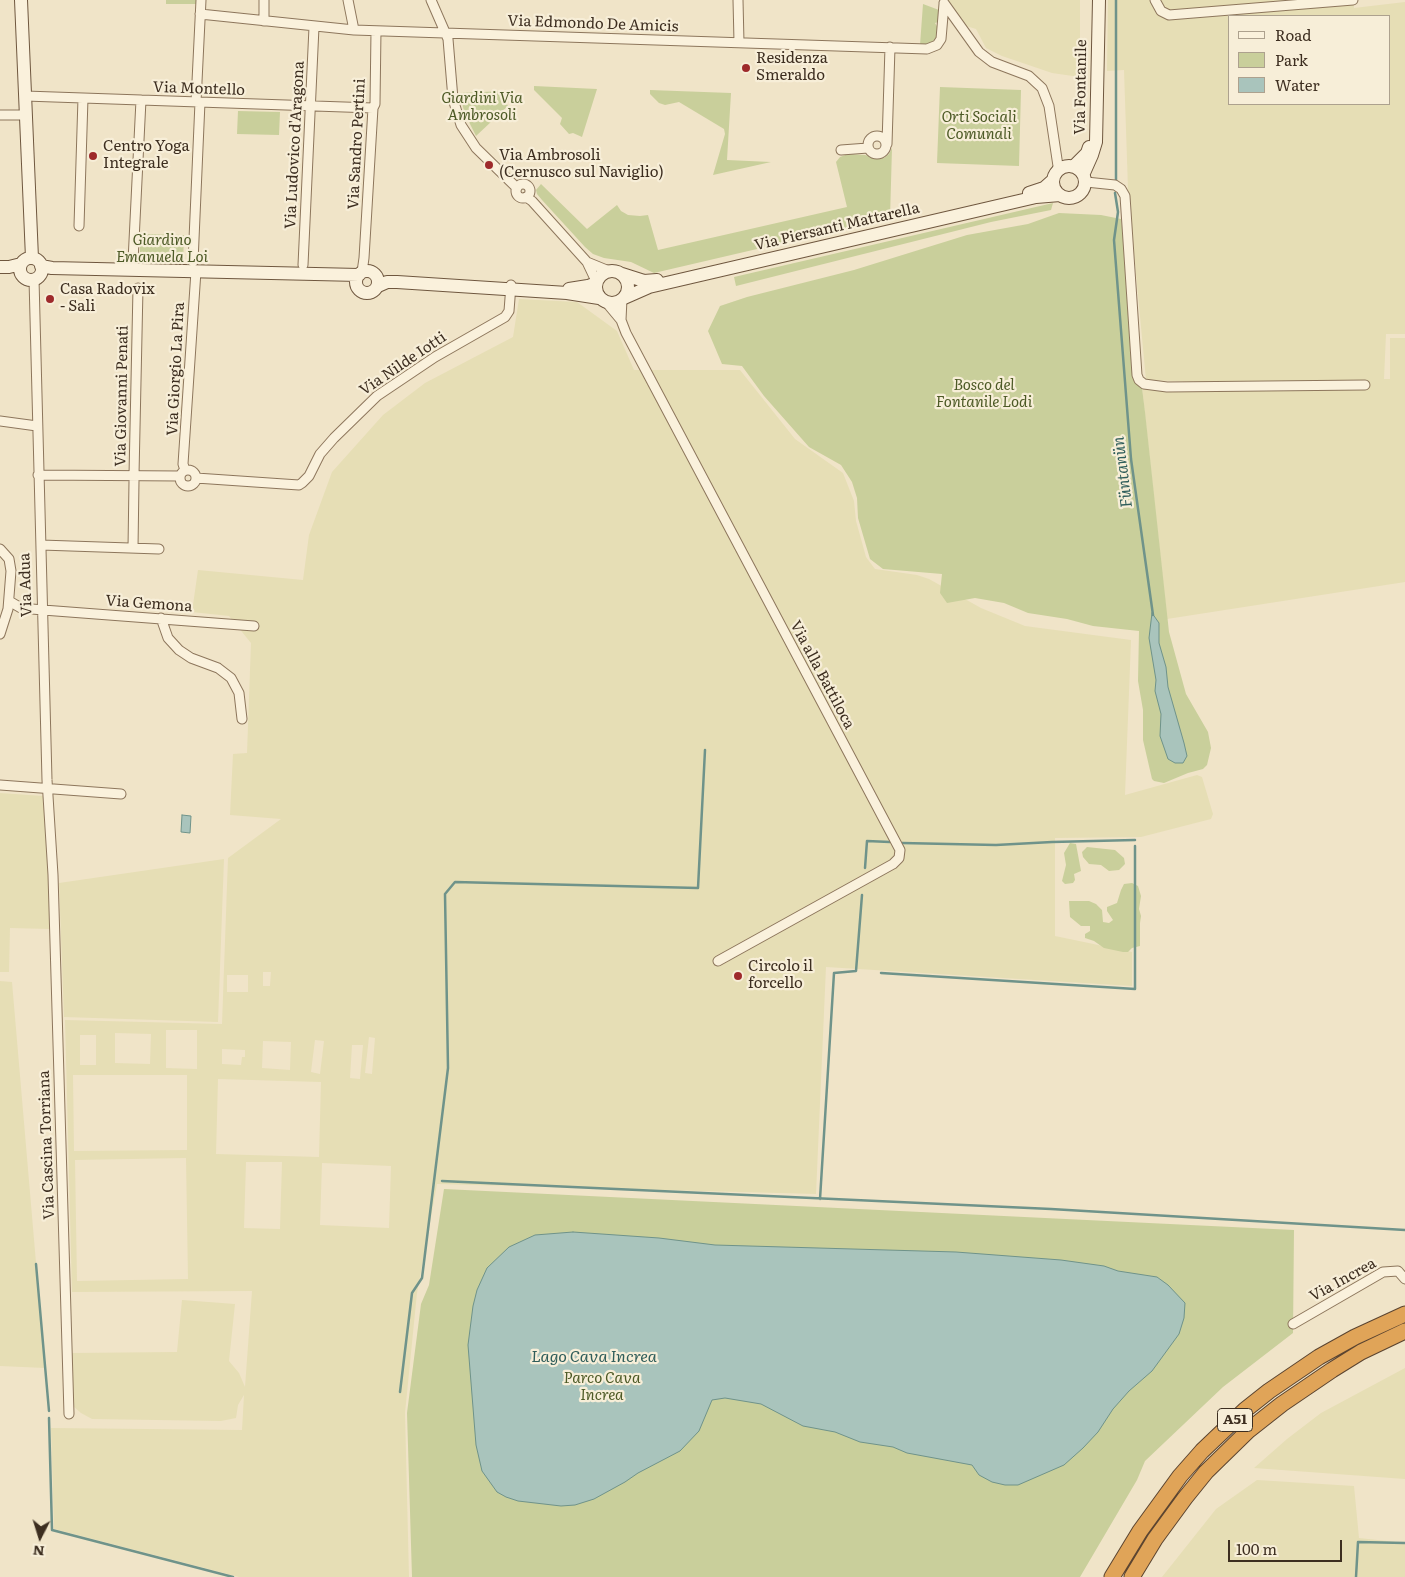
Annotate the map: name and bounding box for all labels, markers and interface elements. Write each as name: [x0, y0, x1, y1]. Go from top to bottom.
street label: Via Edmondo De Amicis: [507, 12, 679, 36]
legend: [1228, 15, 1390, 105]
text: Road: [1275, 23, 1311, 46]
street label: Via Fontanile: [1071, 39, 1091, 135]
text: Park: [1275, 48, 1308, 71]
place label: Residenza Smeraldo: [756, 50, 828, 85]
street label: Via Ludovico d'Aragona: [282, 60, 308, 230]
marker: Residenza Smeraldo: [740, 62, 752, 74]
text: Water: [1275, 73, 1320, 96]
street label: Via Montello: [153, 78, 245, 100]
street label: Via Sandro Pertini: [345, 78, 369, 210]
park label: Giardini Via Ambrosoli: [441, 90, 523, 125]
park label: Orti Sociali Comunali: [941, 109, 1017, 144]
place label: Centro Yoga Integrale: [103, 138, 189, 173]
place label: Via Ambrosoli (Cernusco sul Naviglio): [499, 147, 664, 182]
marker: Centro Yoga Integrale: [87, 150, 99, 162]
marker: Via Ambrosoli (Cernusco sul Naviglio): [483, 159, 495, 171]
street label: Via Piersanti Mattarella: [753, 199, 921, 255]
park label: Giardino Emanuela Loi: [116, 232, 208, 267]
place label: Casa Radovix - Sali: [60, 281, 155, 316]
marker: Casa Radovix - Sali: [44, 293, 56, 305]
street label: Via Giorgio La Pira: [164, 302, 188, 436]
street label: Via Giovanni Penati: [112, 325, 132, 467]
street label: Via Nilde Iotti: [356, 328, 450, 400]
park label: Bosco del Fontanile Lodi: [936, 377, 1032, 412]
water label: Füntanün: [1109, 435, 1137, 509]
street label: Via Adua: [16, 552, 36, 618]
street label: Via Gemona: [105, 592, 193, 616]
street label: Via alla Battiloca: [786, 618, 858, 732]
place label: Circolo il forcello: [748, 958, 813, 993]
marker: Circolo il forcello: [732, 970, 744, 982]
street label: Via Cascina Torriana: [35, 1070, 59, 1220]
street label: Via Increa: [1307, 1254, 1379, 1306]
water label: Lago Cava Increa: [531, 1347, 657, 1367]
park label: Parco Cava Increa: [563, 1370, 641, 1405]
road number: A51: [1218, 1408, 1252, 1432]
north arrow: [15, 1512, 65, 1562]
scale bar: [1230, 1530, 1344, 1562]
text: 100 m: [1236, 1537, 1277, 1560]
text: N: [32, 1541, 45, 1562]

